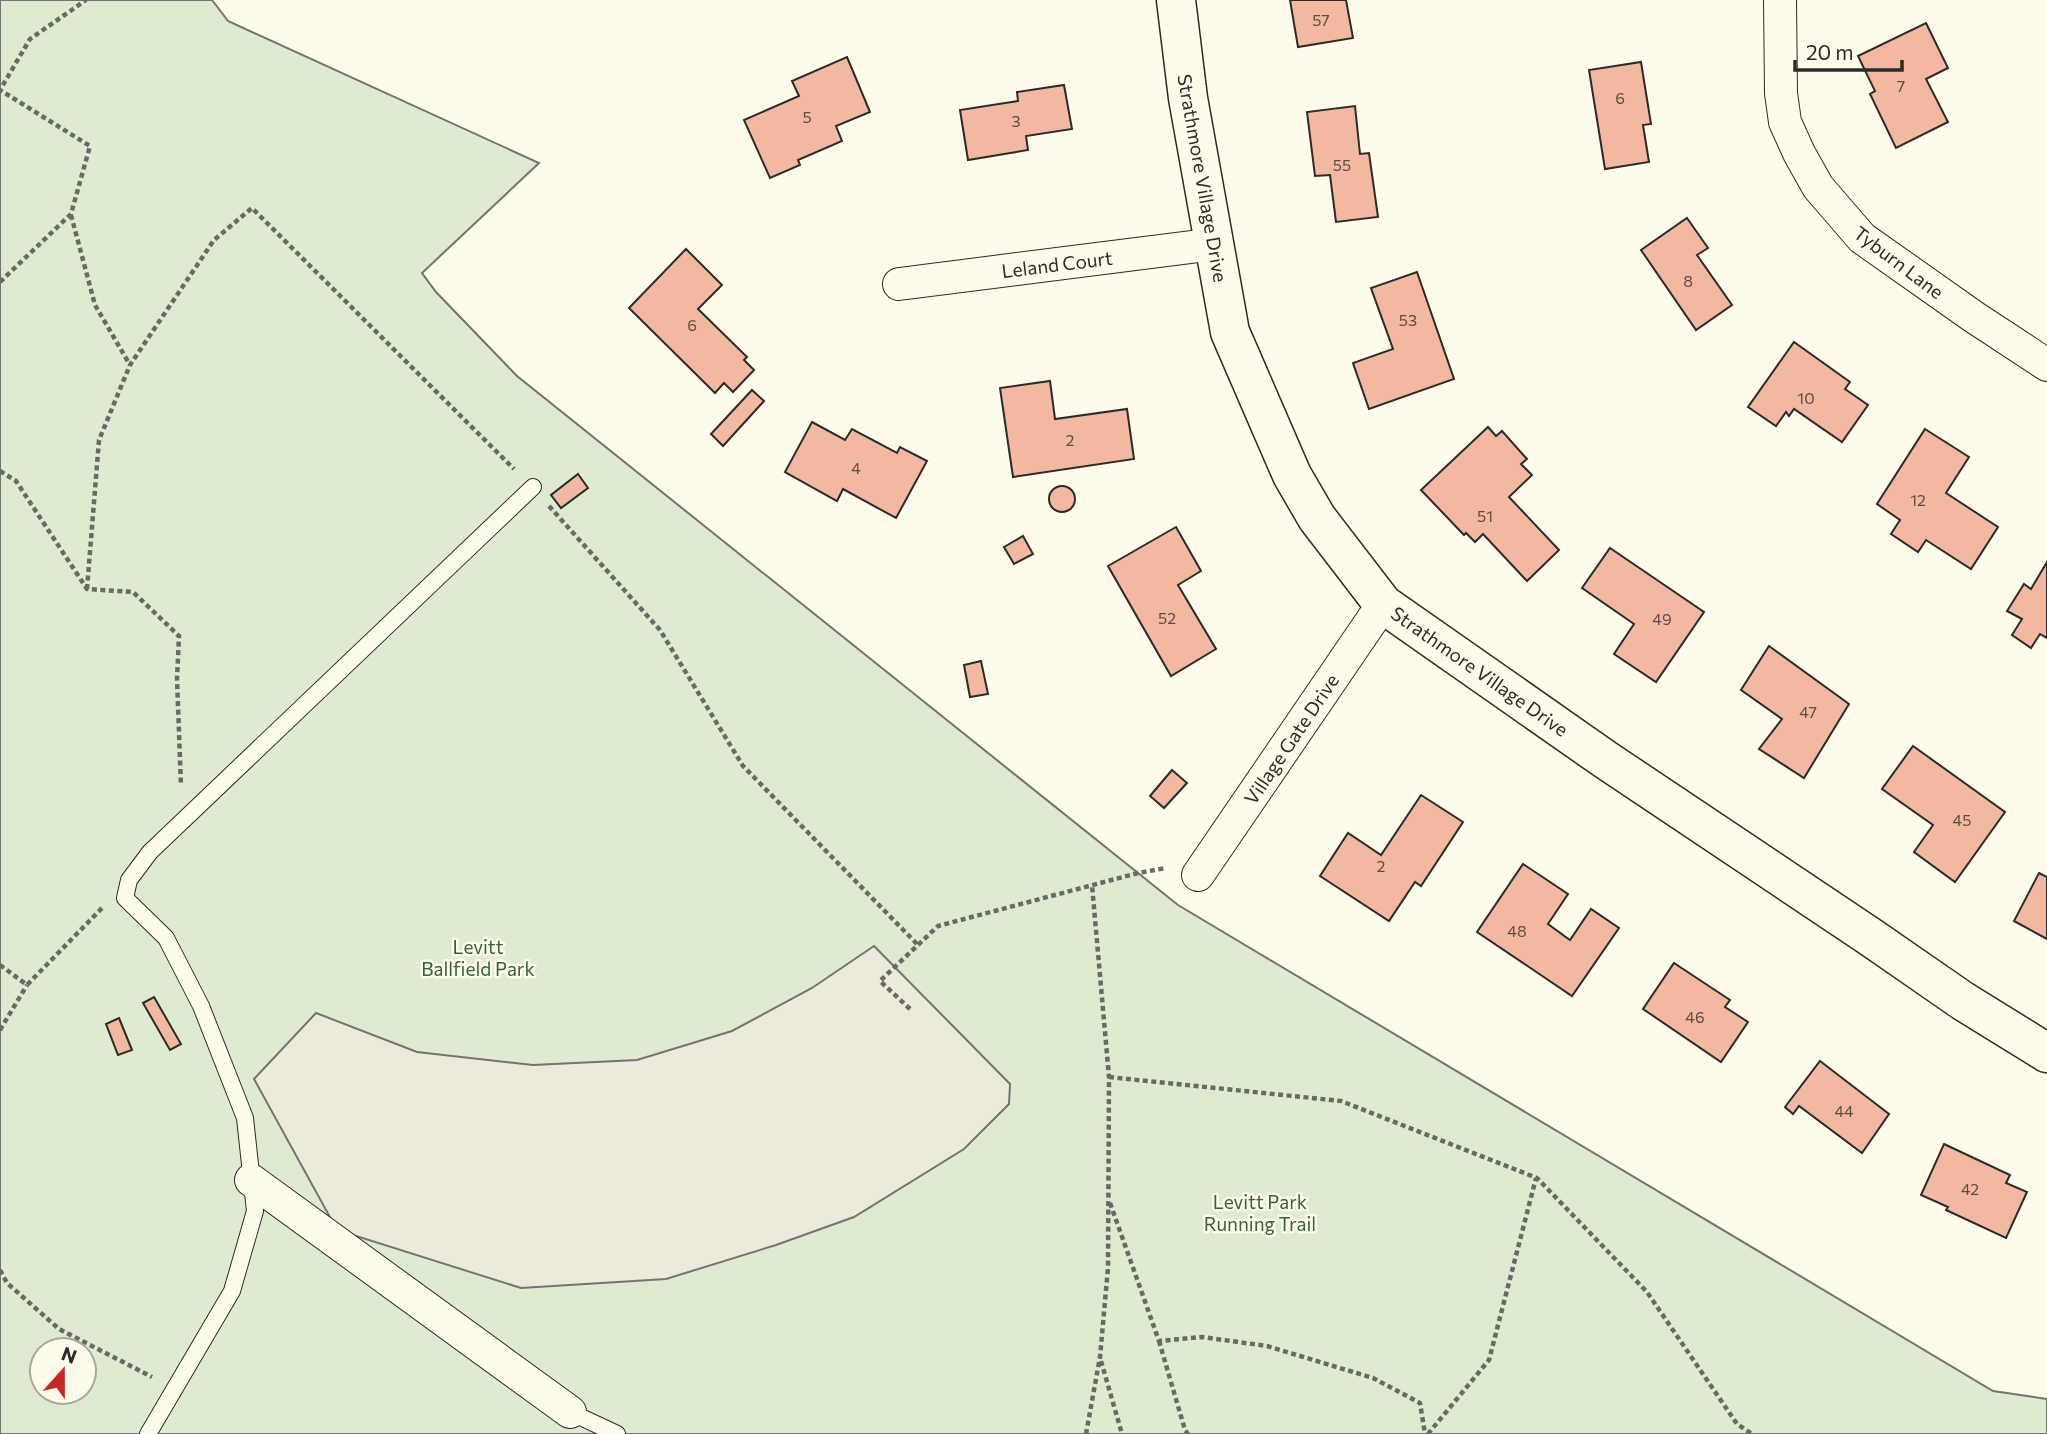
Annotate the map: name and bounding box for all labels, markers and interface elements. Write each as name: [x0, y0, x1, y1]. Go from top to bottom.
house number: 57: [1312, 10, 1330, 29]
scale bar: [1795, 28, 1902, 72]
text: 20 m: [1806, 39, 1854, 64]
street label: Strathmore Village Drive: [1173, 72, 1233, 284]
house number: 7: [1897, 76, 1905, 95]
house number: 6: [1615, 88, 1625, 107]
house number: 5: [802, 107, 812, 126]
house number: 3: [1011, 111, 1021, 130]
house number: 55: [1333, 155, 1351, 174]
street label: Tyburn Lane: [1850, 221, 1948, 303]
street label: Leland Court: [1000, 246, 1114, 282]
house number: 8: [1683, 271, 1693, 290]
house number: 53: [1399, 310, 1417, 329]
house number: 6: [687, 315, 697, 334]
house number: 10: [1797, 388, 1815, 407]
house number: 2: [1066, 430, 1075, 449]
house number: 4: [851, 458, 861, 477]
house number: 12: [1910, 490, 1926, 509]
house number: 51: [1477, 506, 1493, 525]
street label: Strathmore Village Drive: [1387, 601, 1573, 741]
house number: 52: [1158, 608, 1176, 627]
house number: 49: [1652, 609, 1672, 628]
street label: Village Gate Drive: [1239, 669, 1343, 809]
house number: 47: [1799, 702, 1817, 721]
house number: 45: [1953, 810, 1971, 829]
house number: 2: [1377, 856, 1386, 875]
house number: 48: [1507, 921, 1527, 940]
park label: Levitt Ballfield Park: [421, 935, 535, 980]
house number: 46: [1685, 1007, 1705, 1026]
house number: 44: [1834, 1101, 1854, 1120]
house number: 42: [1961, 1179, 1979, 1198]
park label: Levitt Park Running Trail: [1204, 1190, 1316, 1235]
north arrow: [28, 1336, 98, 1406]
text: N: [58, 1341, 80, 1368]

